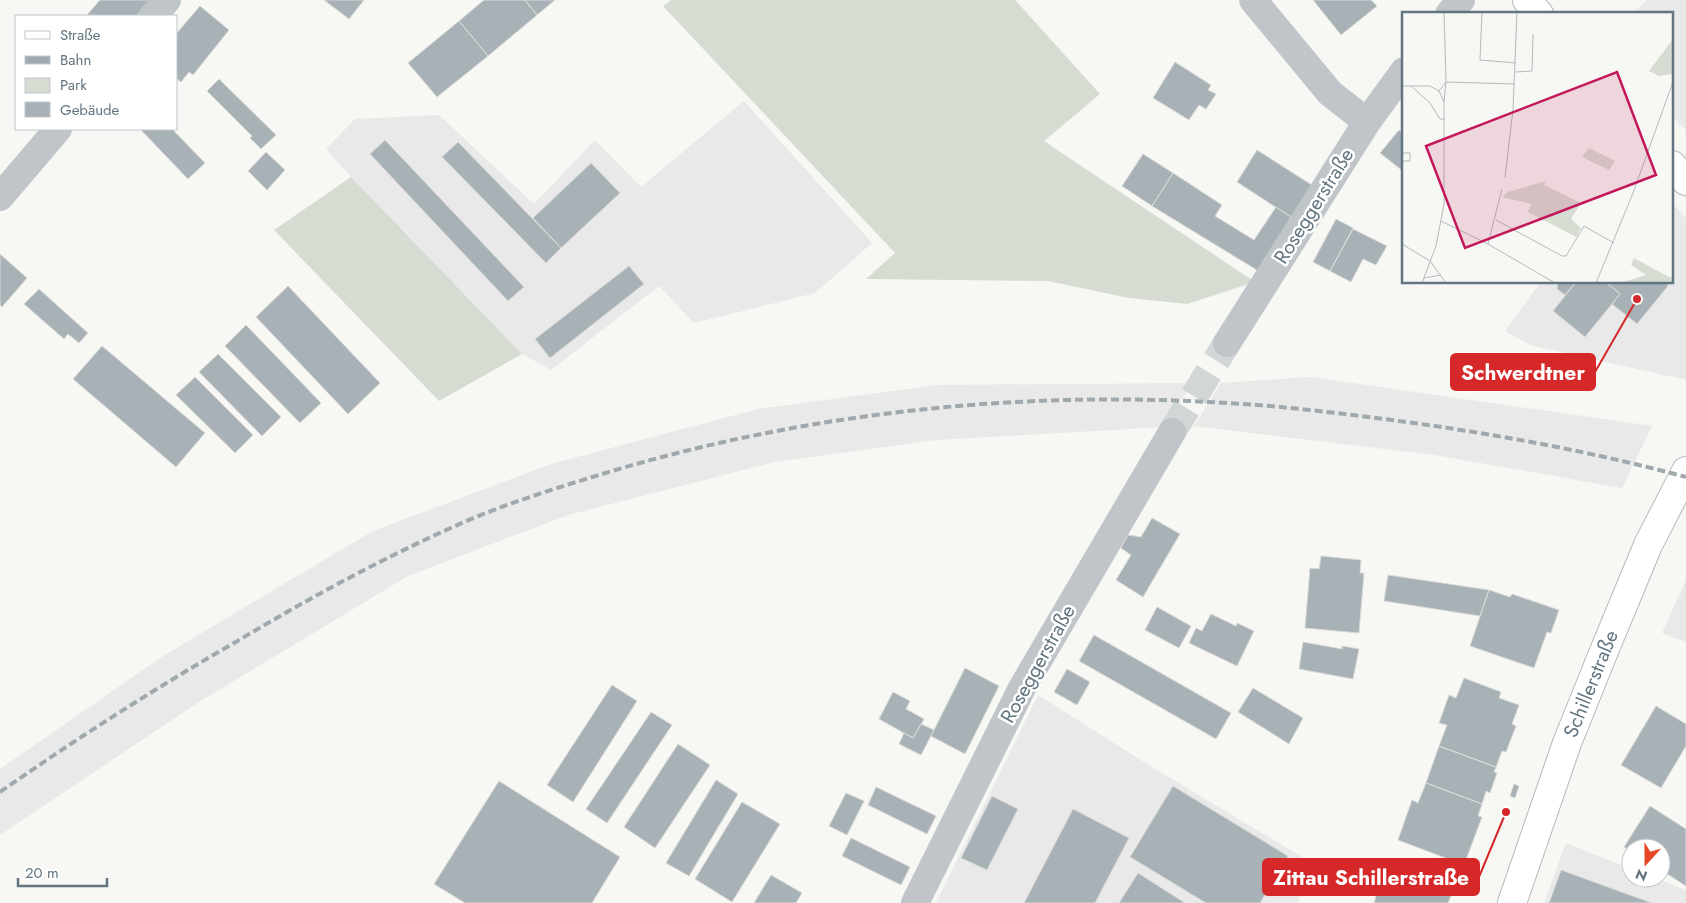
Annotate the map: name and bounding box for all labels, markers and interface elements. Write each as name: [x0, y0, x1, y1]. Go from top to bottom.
inset map: [1402, 12, 1674, 284]
legend: [15, 15, 178, 130]
text: Straße: [60, 24, 101, 46]
text: Bahn: [60, 49, 91, 71]
text: Park: [60, 74, 87, 96]
text: Gebäude: [60, 99, 120, 121]
street label: Roseggerstraße: [1267, 143, 1361, 269]
callout: Schwerdtner: [1451, 354, 1595, 390]
text: Schwerdtner: [1461, 358, 1585, 388]
street label: Roseggerstraße: [993, 600, 1083, 728]
street label: Schillerstraße: [1556, 626, 1626, 742]
north arrow: [1621, 838, 1671, 888]
scale bar: [18, 856, 106, 888]
callout: Zittau Schillerstraße: [1263, 859, 1479, 895]
text: 20 m: [25, 862, 59, 884]
text: Zittau Schillerstraße: [1273, 863, 1469, 893]
text: N: [1633, 864, 1650, 886]

